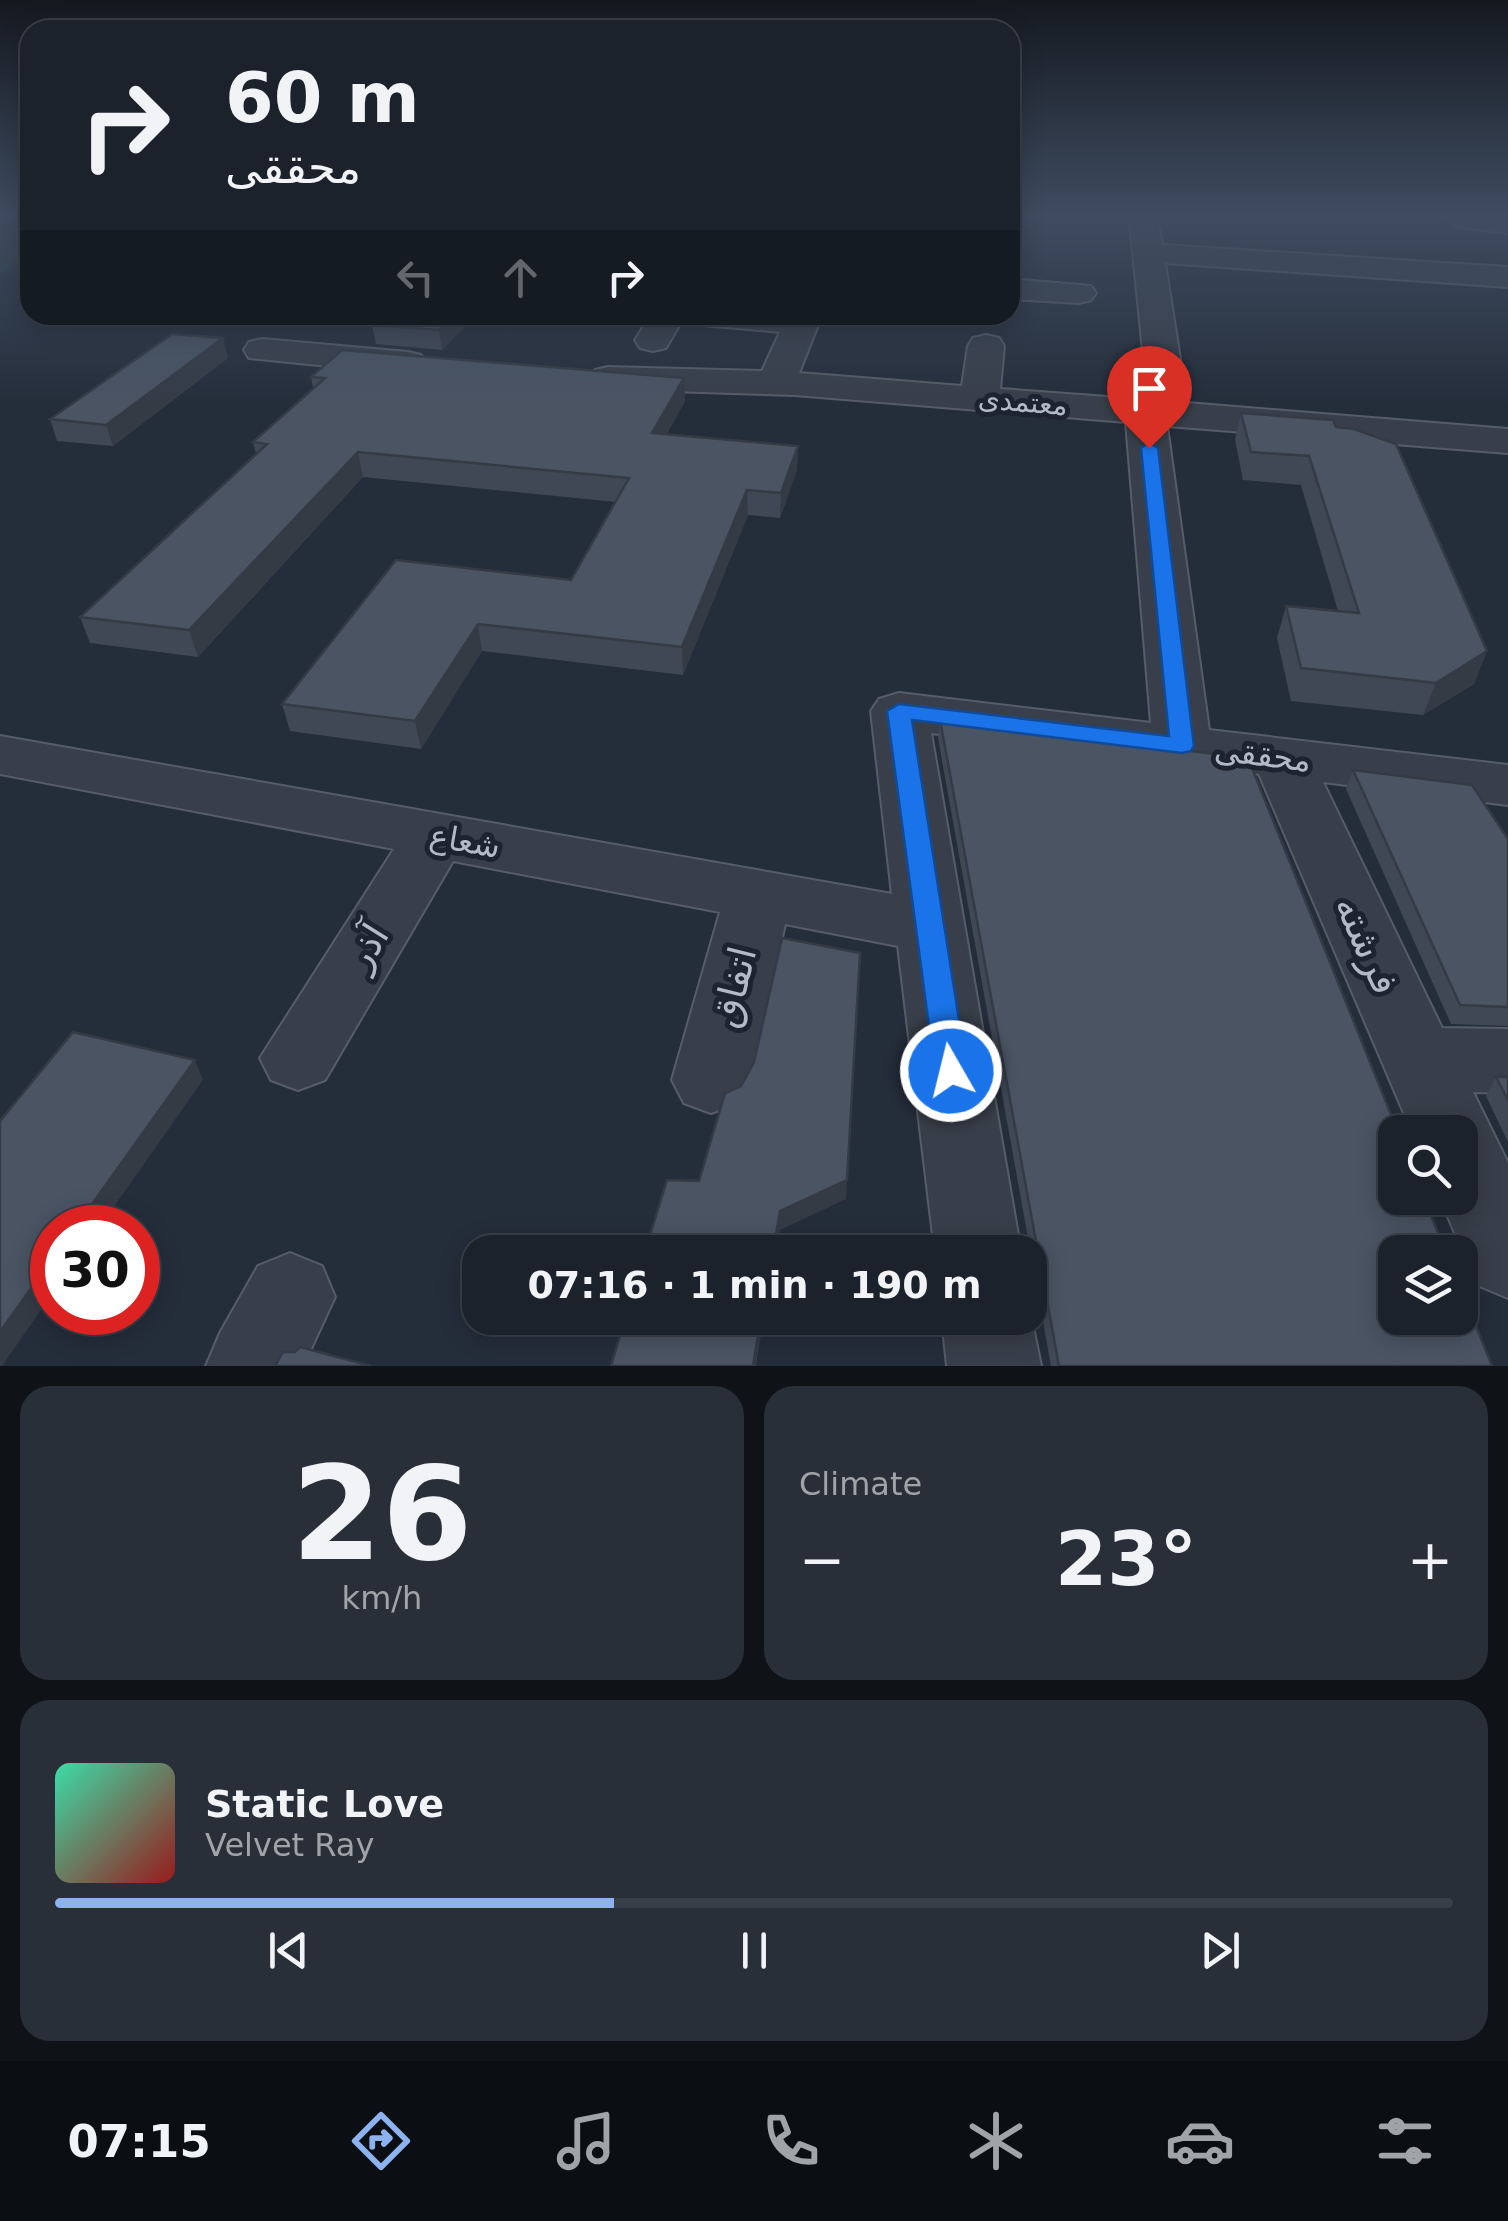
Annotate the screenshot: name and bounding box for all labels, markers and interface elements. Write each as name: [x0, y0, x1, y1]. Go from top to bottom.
text: 60 m: [225, 57, 420, 139]
icon: right: [60, 60, 190, 190]
text: محققی: [225, 141, 361, 194]
icon: left: [388, 250, 443, 305]
icon: ahead: [493, 250, 548, 305]
icon: right: [598, 250, 653, 305]
pin: [1107, 346, 1192, 449]
icon: arrive: [1122, 361, 1177, 416]
street label: معتمدی: [977, 382, 1069, 422]
street label: محققی: [1213, 730, 1313, 780]
street label: شعاع: [427, 816, 503, 866]
street label: فرشته: [1325, 889, 1408, 1001]
street label: آذر: [334, 914, 399, 980]
street label: اتفاق: [703, 942, 765, 1032]
position arrow: [899, 1019, 1003, 1123]
map controls: [1378, 1115, 1478, 1335]
button: search: [1378, 1115, 1478, 1215]
speed limit sign: 30: [30, 1205, 160, 1335]
button: layers: [1378, 1235, 1478, 1335]
text: 07:16 · 1 min · 190 m: [527, 1263, 982, 1307]
text: 26: [292, 1438, 472, 1590]
text: Climate: [799, 1465, 922, 1503]
text: 23°: [1055, 1515, 1197, 1603]
text: −: [799, 1528, 845, 1592]
text: +: [1407, 1528, 1453, 1592]
text: km/h: [342, 1579, 422, 1617]
text: Static Love: [205, 1782, 444, 1826]
text: Velvet Ray: [205, 1826, 374, 1864]
icon: previous: [261, 1923, 316, 1978]
icon: pause: [727, 1923, 782, 1978]
icon: next: [1193, 1923, 1248, 1978]
icon: directions: [346, 2106, 416, 2176]
icon: music: [551, 2106, 621, 2176]
icon: phone: [756, 2106, 826, 2176]
icon: climate: [961, 2106, 1031, 2176]
icon: car: [1165, 2106, 1235, 2176]
icon: filters: [1370, 2106, 1440, 2176]
text: 07:15: [67, 2115, 211, 2168]

